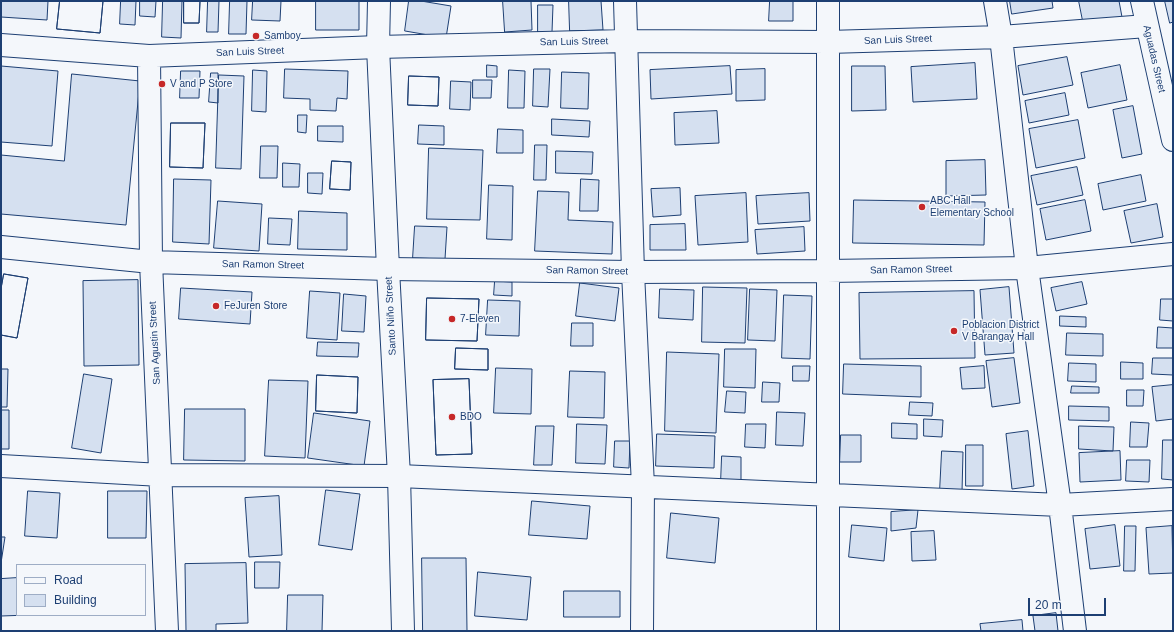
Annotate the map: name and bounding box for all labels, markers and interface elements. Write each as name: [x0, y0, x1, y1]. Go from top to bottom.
street label: Aguadas Street: [1140, 24, 1168, 94]
place label: Samboy: [264, 30, 301, 42]
marker: Samboy: [251, 31, 261, 41]
street label: San Luis Street: [864, 33, 932, 47]
street label: San Luis Street: [540, 35, 608, 49]
street label: San Luis Street: [216, 45, 284, 59]
place label: V and P Store: [170, 78, 232, 90]
marker: V and P Store: [157, 79, 167, 89]
place label: ABC Hall Elementary School: [930, 195, 1014, 218]
marker: ABC Hall Elementary School: [917, 202, 927, 212]
street label: San Ramon Street: [222, 258, 304, 272]
street label: San Ramon Street: [870, 263, 952, 277]
street label: San Ramon Street: [546, 264, 628, 278]
street label: Santo Niño Street: [383, 276, 399, 356]
place label: FeJuren Store: [224, 300, 287, 312]
street label: San Agustin Street: [147, 301, 163, 385]
marker: FeJuren Store: [211, 301, 221, 311]
place label: 7-Eleven: [460, 313, 499, 325]
marker: 7-Eleven: [447, 314, 457, 324]
place label: Poblacion District V Barangay Hall: [962, 319, 1039, 342]
marker: Poblacion District V Barangay Hall: [949, 326, 959, 336]
place label: BDO: [460, 411, 482, 423]
marker: BDO: [447, 412, 457, 422]
legend: [16, 564, 146, 616]
text: Road: [54, 573, 83, 587]
scale bar: [1030, 590, 1108, 616]
text: Building: [54, 593, 97, 607]
text: 20 m: [1035, 598, 1062, 612]

